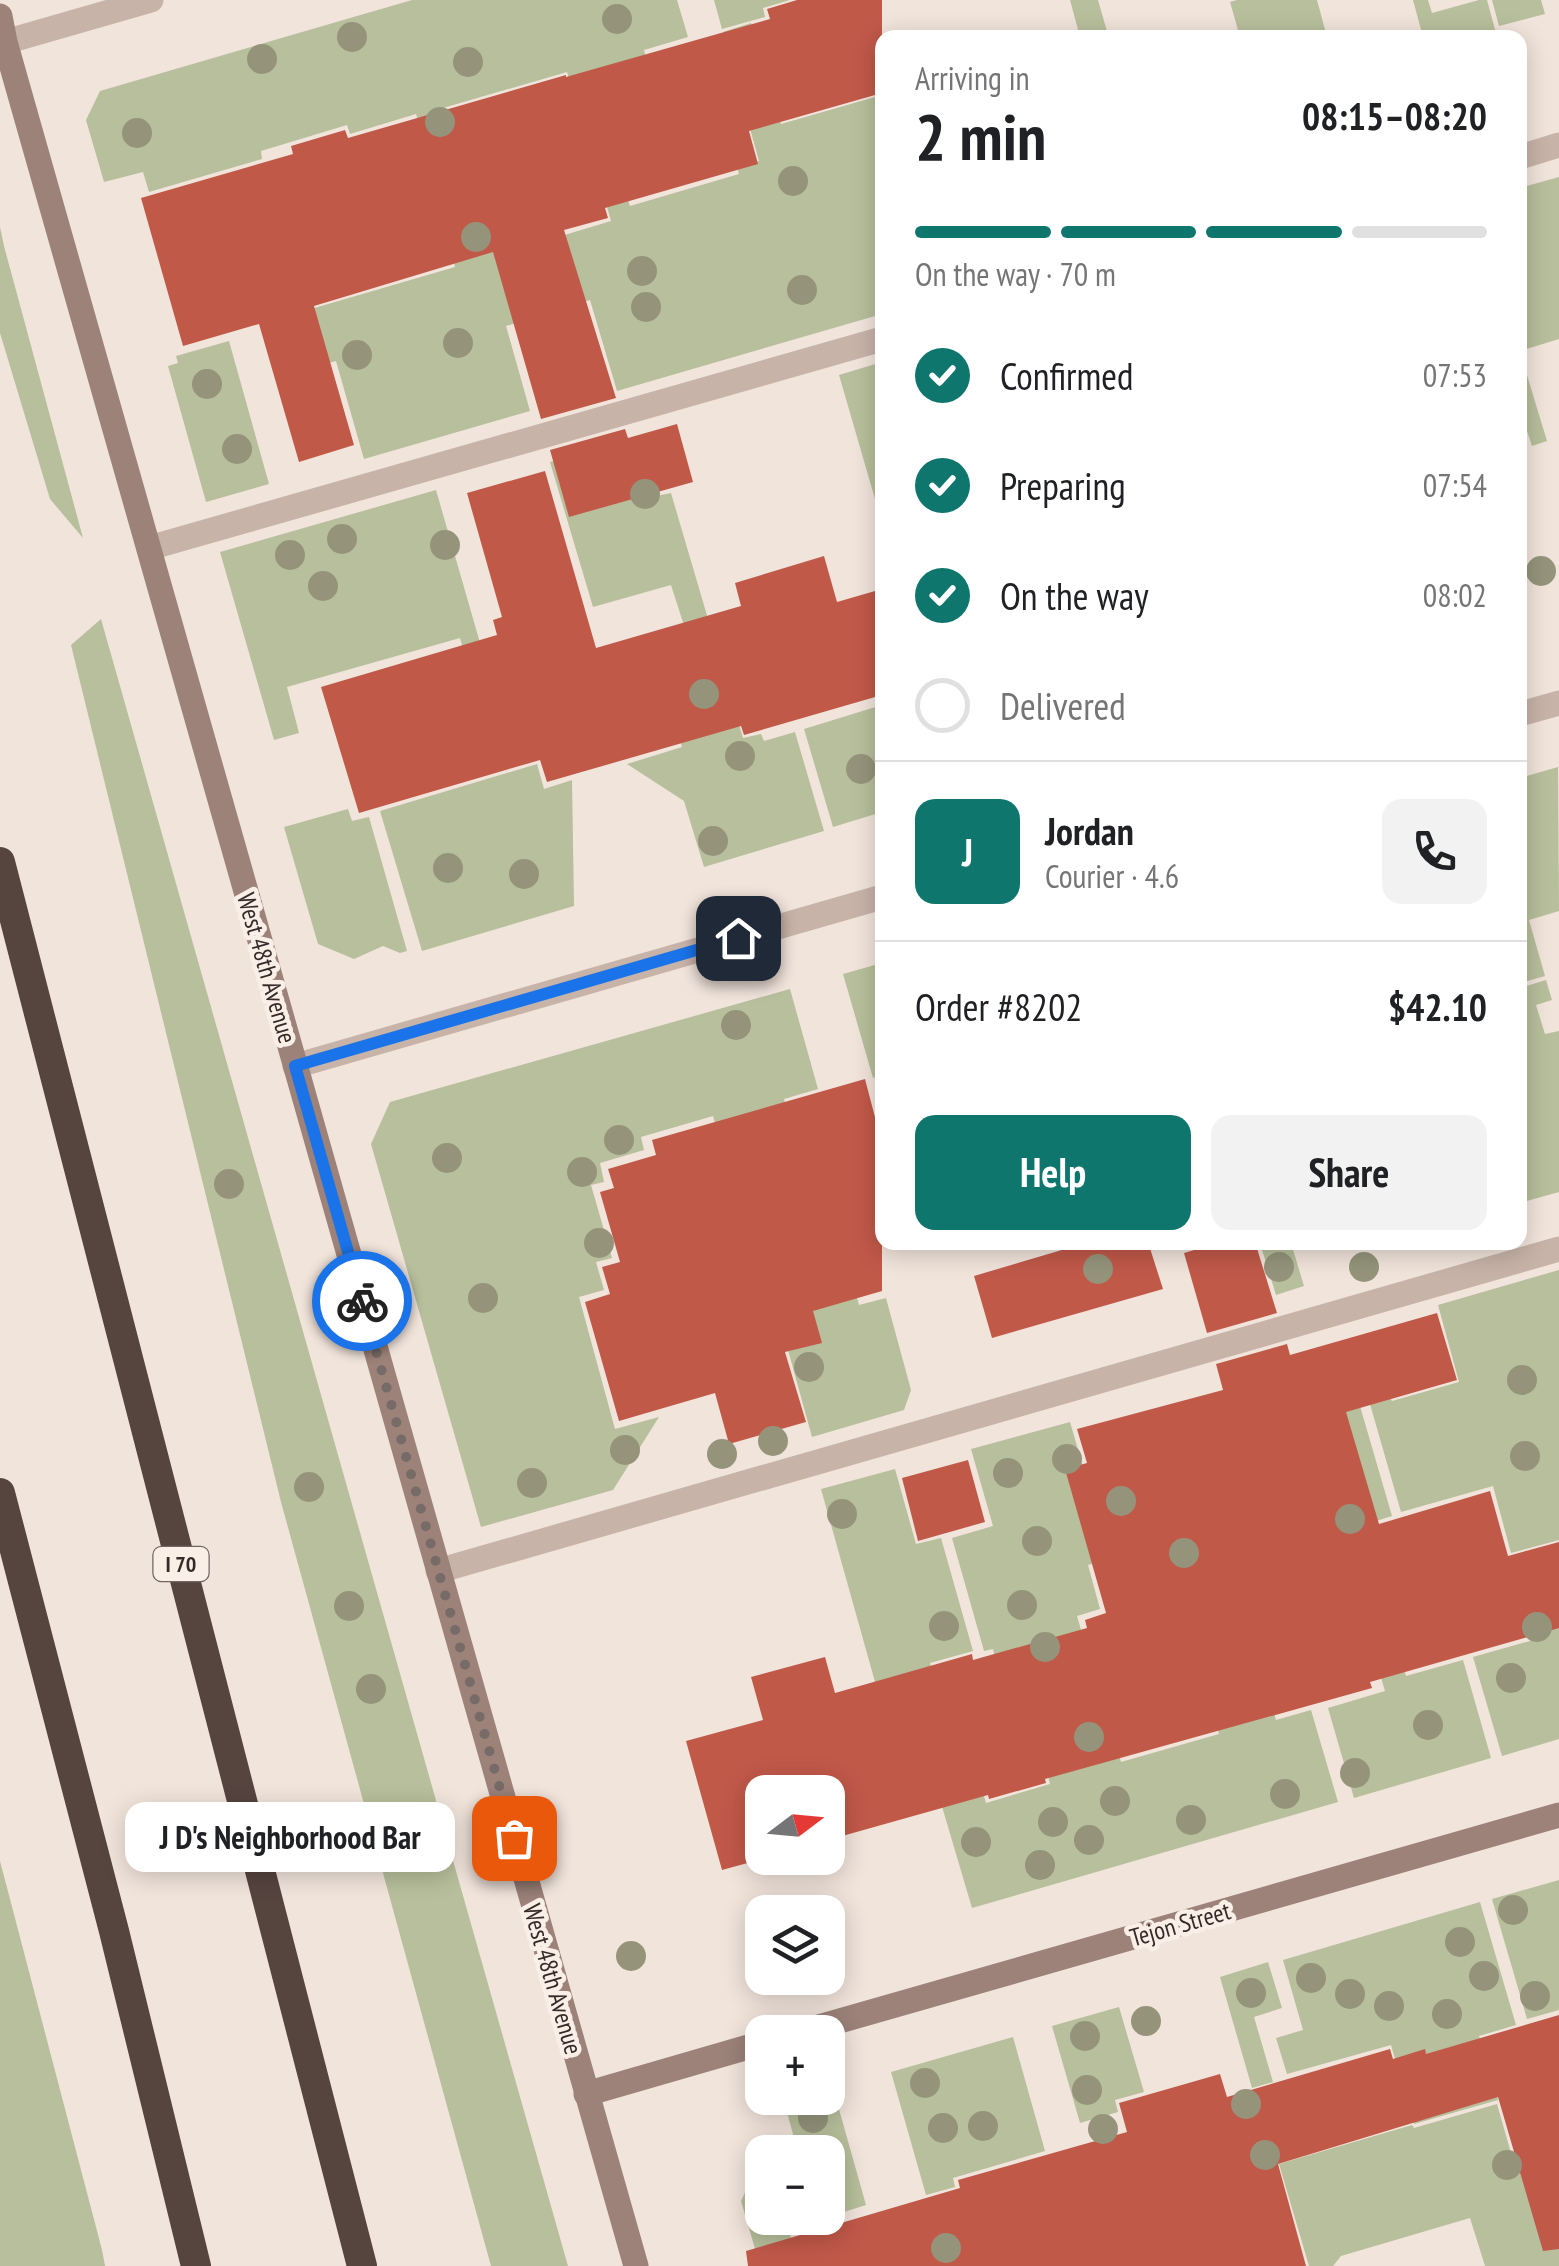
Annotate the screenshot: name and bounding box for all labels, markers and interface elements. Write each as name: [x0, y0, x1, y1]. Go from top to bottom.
text: Arriving in: [915, 57, 1030, 99]
text: 08:15–08:20: [1302, 91, 1487, 140]
text: 2 min: [915, 94, 1046, 178]
text: On the way · 70 m: [915, 253, 1116, 295]
icon: check: [915, 348, 970, 403]
text: Confirmed: [1000, 351, 1133, 400]
text: 07:53: [1423, 354, 1487, 396]
icon: check: [915, 458, 970, 513]
text: Preparing: [1000, 461, 1126, 510]
text: 07:54: [1423, 464, 1487, 506]
icon: check: [915, 568, 970, 623]
text: On the way: [1000, 571, 1148, 620]
text: 08:02: [1423, 574, 1487, 616]
text: Delivered: [1000, 681, 1126, 730]
button: phone: [1382, 799, 1487, 904]
text: Jordan: [1045, 806, 1134, 855]
text: J: [962, 827, 973, 876]
text: Courier · 4.6: [1045, 855, 1179, 897]
street label: West 48th Avenue: [230, 889, 304, 1047]
pin: [696, 896, 781, 981]
icon: home: [711, 911, 766, 966]
text: Order #8202: [915, 982, 1082, 1031]
text: $42.10: [1388, 982, 1487, 1031]
button: Help: [915, 1115, 1191, 1230]
button: Share: [1211, 1115, 1487, 1230]
courier: [312, 1251, 412, 1351]
icon: bike: [335, 1274, 390, 1329]
road number: I 70: [154, 1547, 208, 1581]
north arrow: [745, 1775, 845, 1875]
map controls: [745, 1775, 845, 2235]
pin: [472, 1796, 557, 1881]
callout: J D's Neighborhood Bar: [124, 1803, 454, 1873]
icon: bag: [487, 1811, 542, 1866]
text: J D's Neighborhood Bar: [159, 1816, 421, 1858]
street label: Tejon Street: [1126, 1894, 1234, 1954]
button: layers: [745, 1895, 845, 1995]
street label: West 48th Avenue: [516, 1900, 590, 2058]
button: +: [745, 2015, 845, 2115]
button: −: [745, 2135, 845, 2235]

